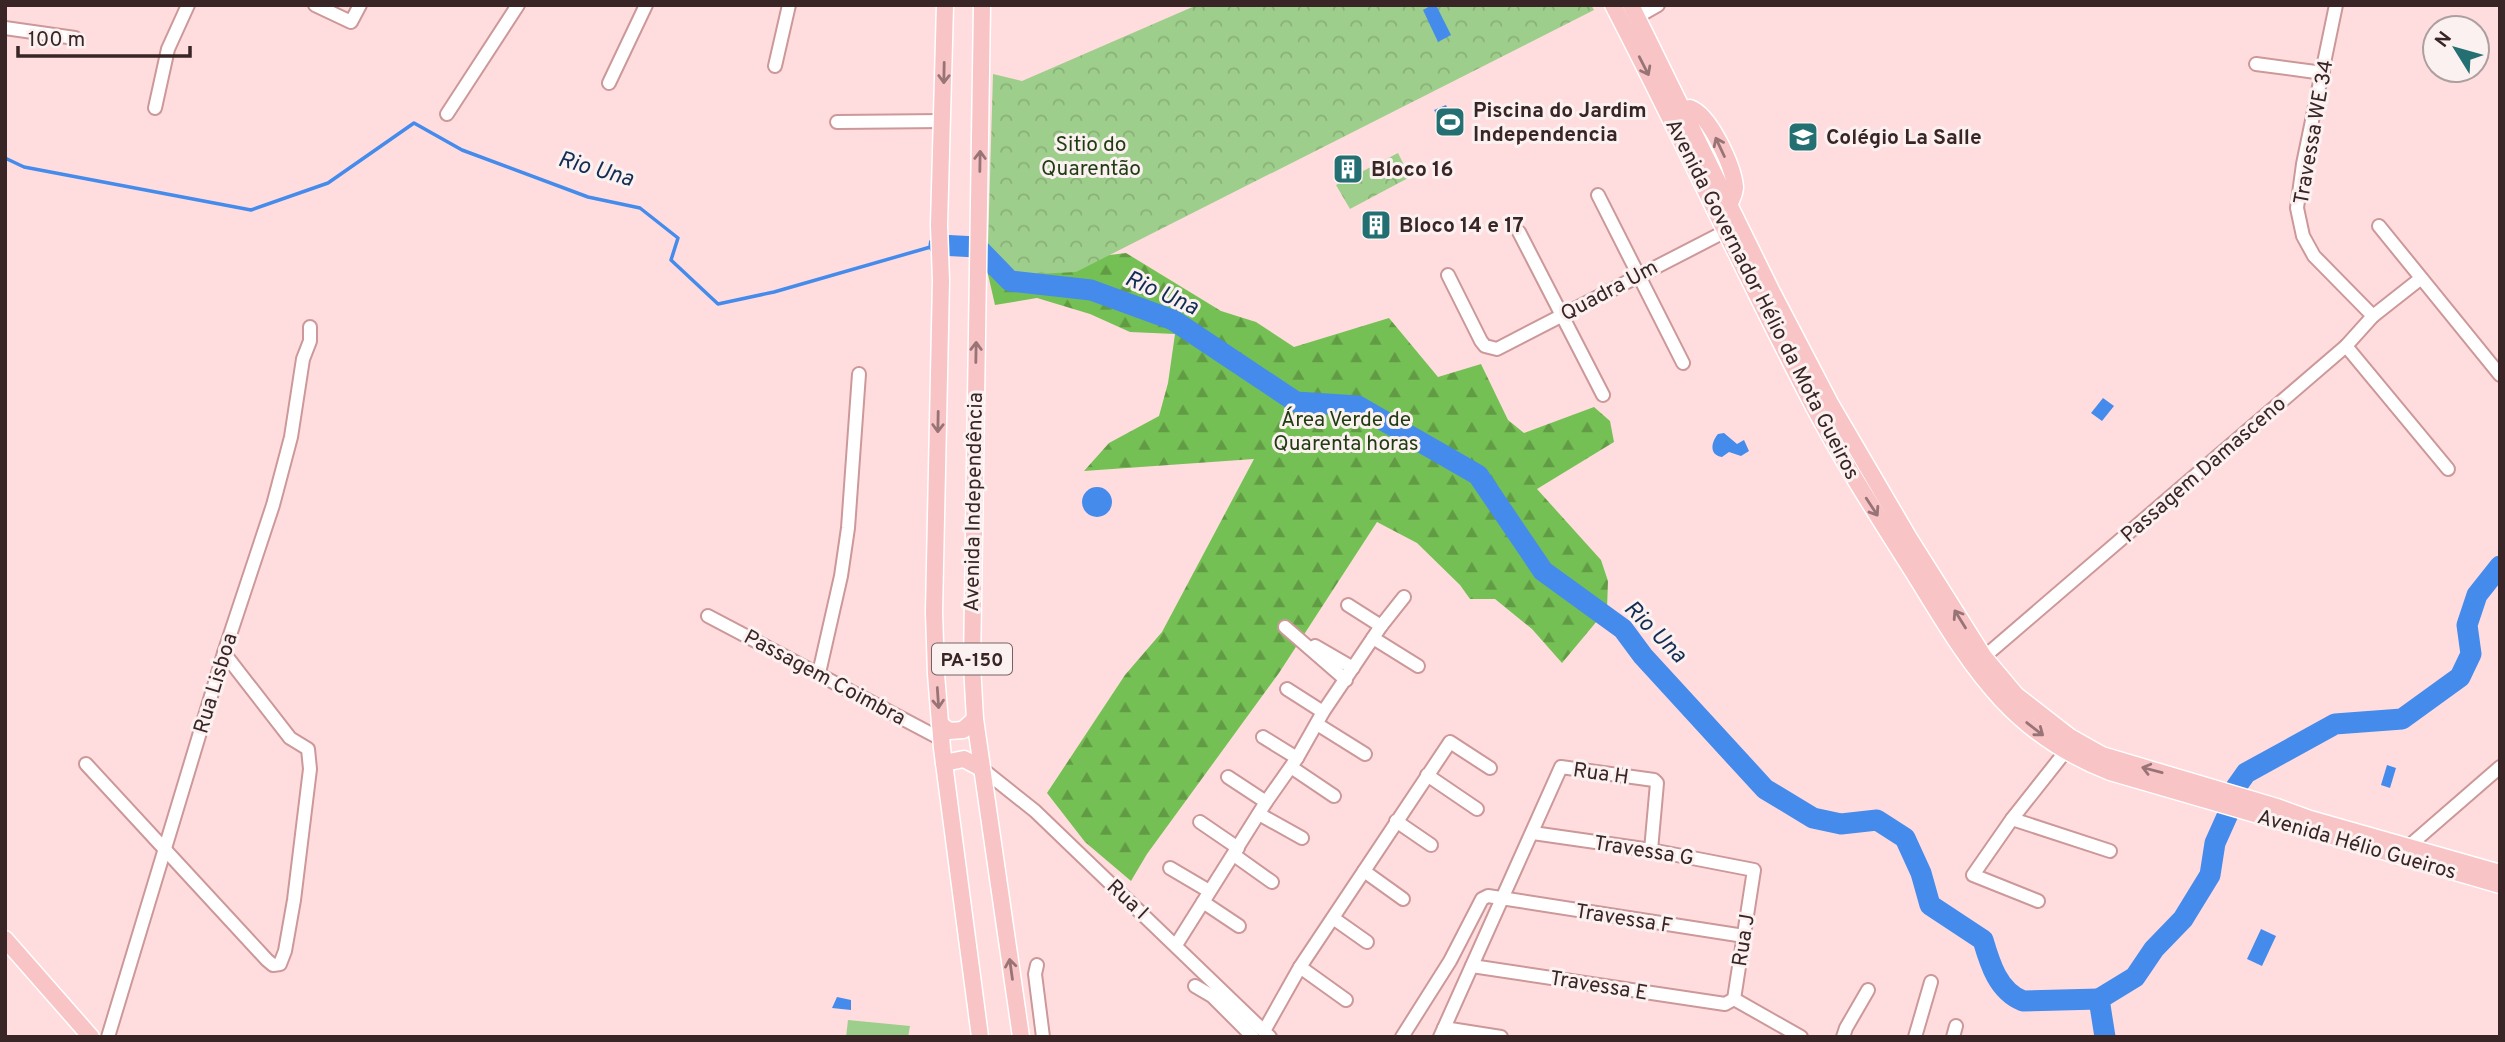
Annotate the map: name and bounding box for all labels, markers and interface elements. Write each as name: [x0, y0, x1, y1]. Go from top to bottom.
scale bar: [18, 14, 189, 58]
north arrow: [2421, 14, 2491, 84]
text: 100 m: [28, 27, 85, 54]
text: N: [2430, 27, 2458, 53]
one-way arrow: [1638, 55, 1652, 76]
street label: Travessa WE 34: [2288, 58, 2340, 207]
one-way arrow: [937, 62, 951, 85]
place label: Piscina do Jardim Independencia: [1473, 98, 1647, 149]
sports icon: Piscina do Jardim Independencia: [1433, 105, 1467, 139]
street label: Avenida Governador Hélio da Mota Gueiros: [1658, 115, 1865, 485]
school or university icon: Colégio La Salle: [1786, 120, 1820, 154]
place label: Colégio La Salle: [1826, 125, 1982, 152]
park label: Sitio do Quarentão: [1041, 132, 1141, 183]
one-way arrow: [1713, 137, 1726, 159]
water label: Rio Una: [554, 146, 637, 195]
one-way arrow: [973, 149, 987, 172]
building icon: Bloco 16: [1331, 152, 1365, 186]
place label: Bloco 16: [1371, 157, 1453, 184]
building icon: Bloco 14 e 17: [1359, 208, 1393, 242]
place label: Bloco 14 e 17: [1399, 213, 1524, 240]
street label: Quadra Um: [1556, 254, 1663, 328]
water label: Rio Una: [1120, 265, 1202, 323]
one-way arrow: [969, 341, 983, 364]
street label: Passagem Damasceno: [2116, 391, 2292, 549]
street label: Avenida Independência: [959, 392, 990, 612]
park label: Área Verde de Quarenta horas: [1273, 406, 1419, 458]
one-way arrow: [931, 410, 945, 433]
one-way arrow: [1866, 497, 1880, 517]
water label: Rio Una: [1617, 595, 1692, 670]
one-way arrow: [1953, 610, 1967, 630]
street label: Passagem Coimbra: [739, 624, 910, 732]
street label: Rua Lisboa: [188, 630, 245, 737]
road number: PA-150: [932, 644, 1012, 674]
one-way arrow: [932, 686, 945, 709]
one-way arrow: [2025, 722, 2043, 737]
street label: Rua H: [1571, 757, 1631, 792]
one-way arrow: [2141, 763, 2164, 776]
street label: Avenida Hélio Gueiros: [2254, 804, 2459, 887]
street label: Travessa G: [1592, 830, 1696, 873]
street label: Rua I: [1100, 874, 1154, 926]
street label: Travessa F: [1573, 898, 1674, 940]
street label: Rua J: [1727, 912, 1762, 969]
one-way arrow: [1004, 958, 1017, 981]
street label: Travessa E: [1548, 965, 1650, 1008]

